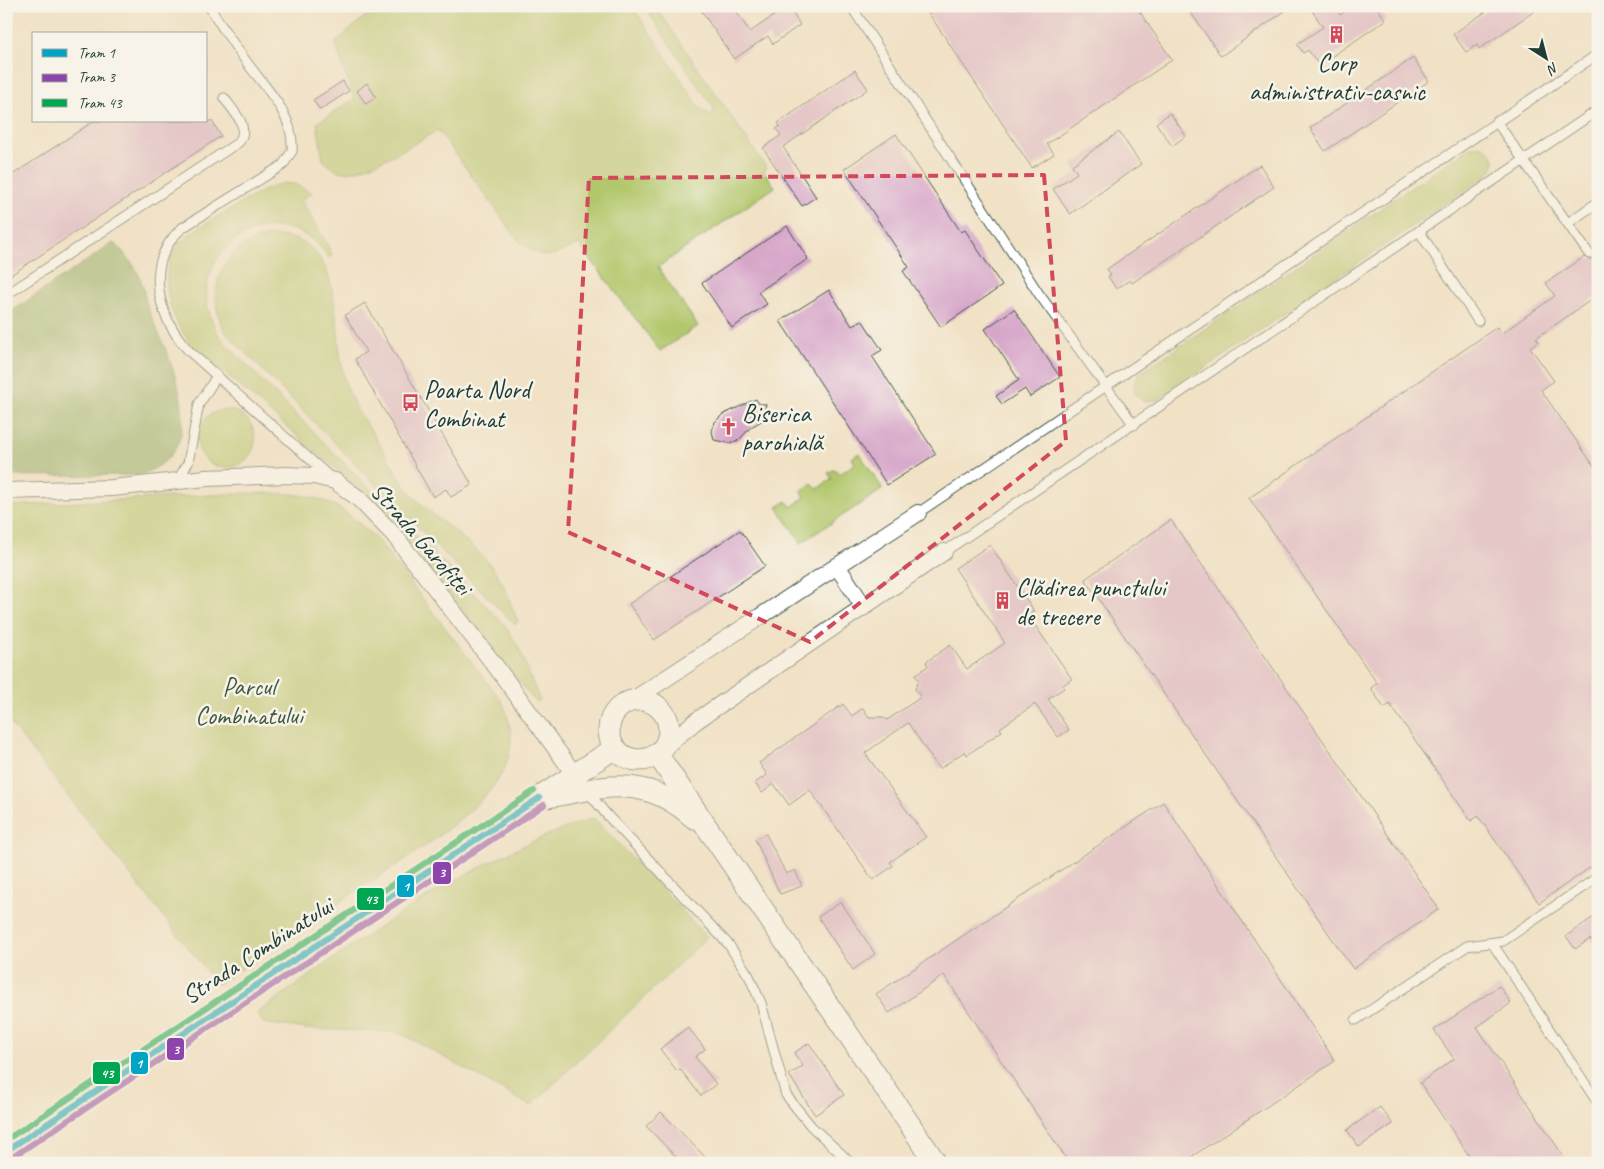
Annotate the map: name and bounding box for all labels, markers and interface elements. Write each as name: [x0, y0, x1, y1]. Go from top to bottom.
building icon: Corp administrativ-casnic: [1327, 25, 1347, 45]
legend: [32, 32, 208, 122]
north arrow: [1522, 32, 1572, 82]
text: Tram 1: [78, 44, 116, 63]
place label: Corp administrativ-casnic: [1249, 47, 1426, 108]
text: N: [1543, 59, 1562, 79]
text: Tram 3: [78, 68, 116, 87]
text: Tram 43: [78, 94, 123, 113]
place label: Poarta Nord Combinat: [424, 374, 534, 435]
bus stop icon: Poarta Nord Combinat: [400, 393, 420, 413]
place label: Biserica parohială: [742, 398, 824, 459]
church icon: Biserica parohială: [718, 417, 738, 437]
street label: Strada Garofiței: [363, 475, 481, 604]
place label: Clădirea punctului de trecere: [1016, 572, 1169, 633]
building icon: Clădirea punctului de trecere: [992, 591, 1012, 611]
park label: Parcul Combinatului: [195, 671, 306, 732]
line badge: 3: [432, 861, 452, 885]
text: 3: [439, 864, 447, 881]
line badge: 1: [396, 874, 415, 898]
text: 1: [403, 878, 411, 895]
line badge: 43: [356, 887, 385, 911]
street label: Strada Combinatului: [176, 888, 342, 1012]
text: 43: [365, 891, 379, 908]
line badge: 3: [166, 1037, 185, 1061]
text: 3: [173, 1041, 181, 1058]
line badge: 1: [130, 1051, 149, 1075]
text: 1: [136, 1055, 144, 1072]
line badge: 43: [92, 1061, 121, 1085]
text: 43: [101, 1065, 115, 1082]

